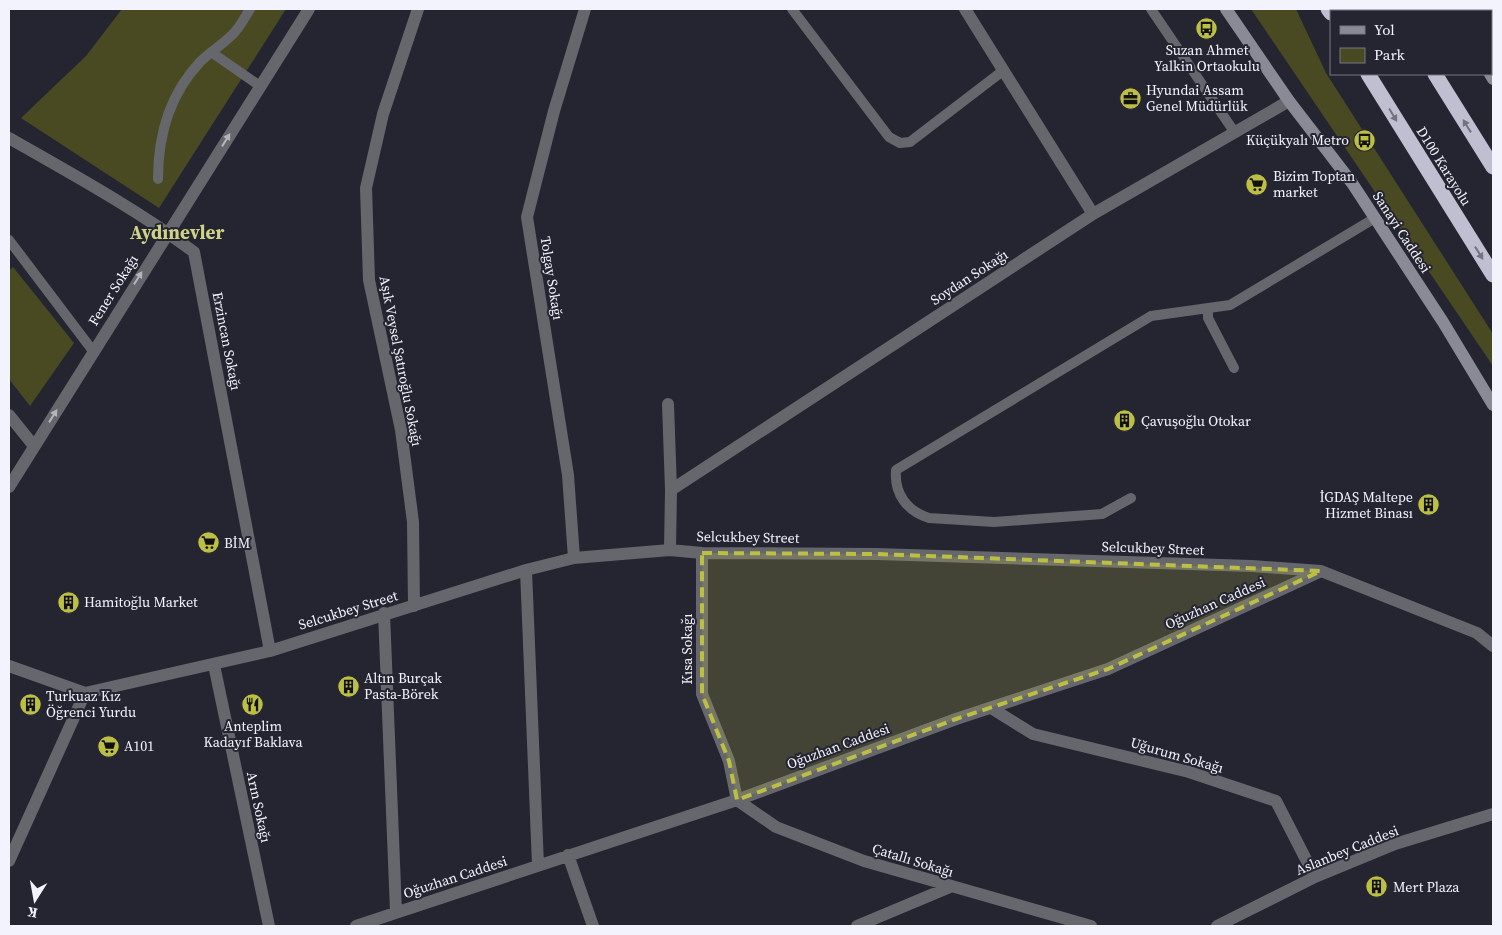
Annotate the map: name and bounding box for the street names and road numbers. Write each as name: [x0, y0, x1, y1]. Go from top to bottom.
street label: D100 Karayolu: [1412, 123, 1476, 209]
street label: Sanayi Caddesi: [1368, 187, 1436, 277]
street label: Tolgay Sokağı: [536, 235, 568, 321]
street label: Soydan Sokağı: [926, 244, 1012, 310]
street label: Fener Sokağı: [83, 251, 143, 329]
street label: Aşık Veysel Şatıroğlu Sokağı: [375, 274, 427, 448]
street label: Erzincan Sokağı: [208, 290, 246, 392]
street label: Selcukbey Street: [696, 526, 800, 548]
street label: Selcukbey Street: [1101, 536, 1205, 560]
street label: Oğuzhan Caddesi: [1162, 572, 1268, 634]
street label: Selcukbey Street: [296, 585, 400, 635]
street label: Kısa Sokağı: [677, 614, 697, 684]
street label: Oğuzhan Caddesi: [784, 718, 892, 774]
street label: Uğurum Sokağı: [1128, 732, 1226, 778]
street label: Arın Sokağı: [242, 770, 276, 844]
street label: Aslanbey Caddesi: [1292, 820, 1402, 880]
street label: Çatallı Sokağı: [870, 838, 956, 882]
street label: Oğuzhan Caddesi: [400, 851, 510, 903]

